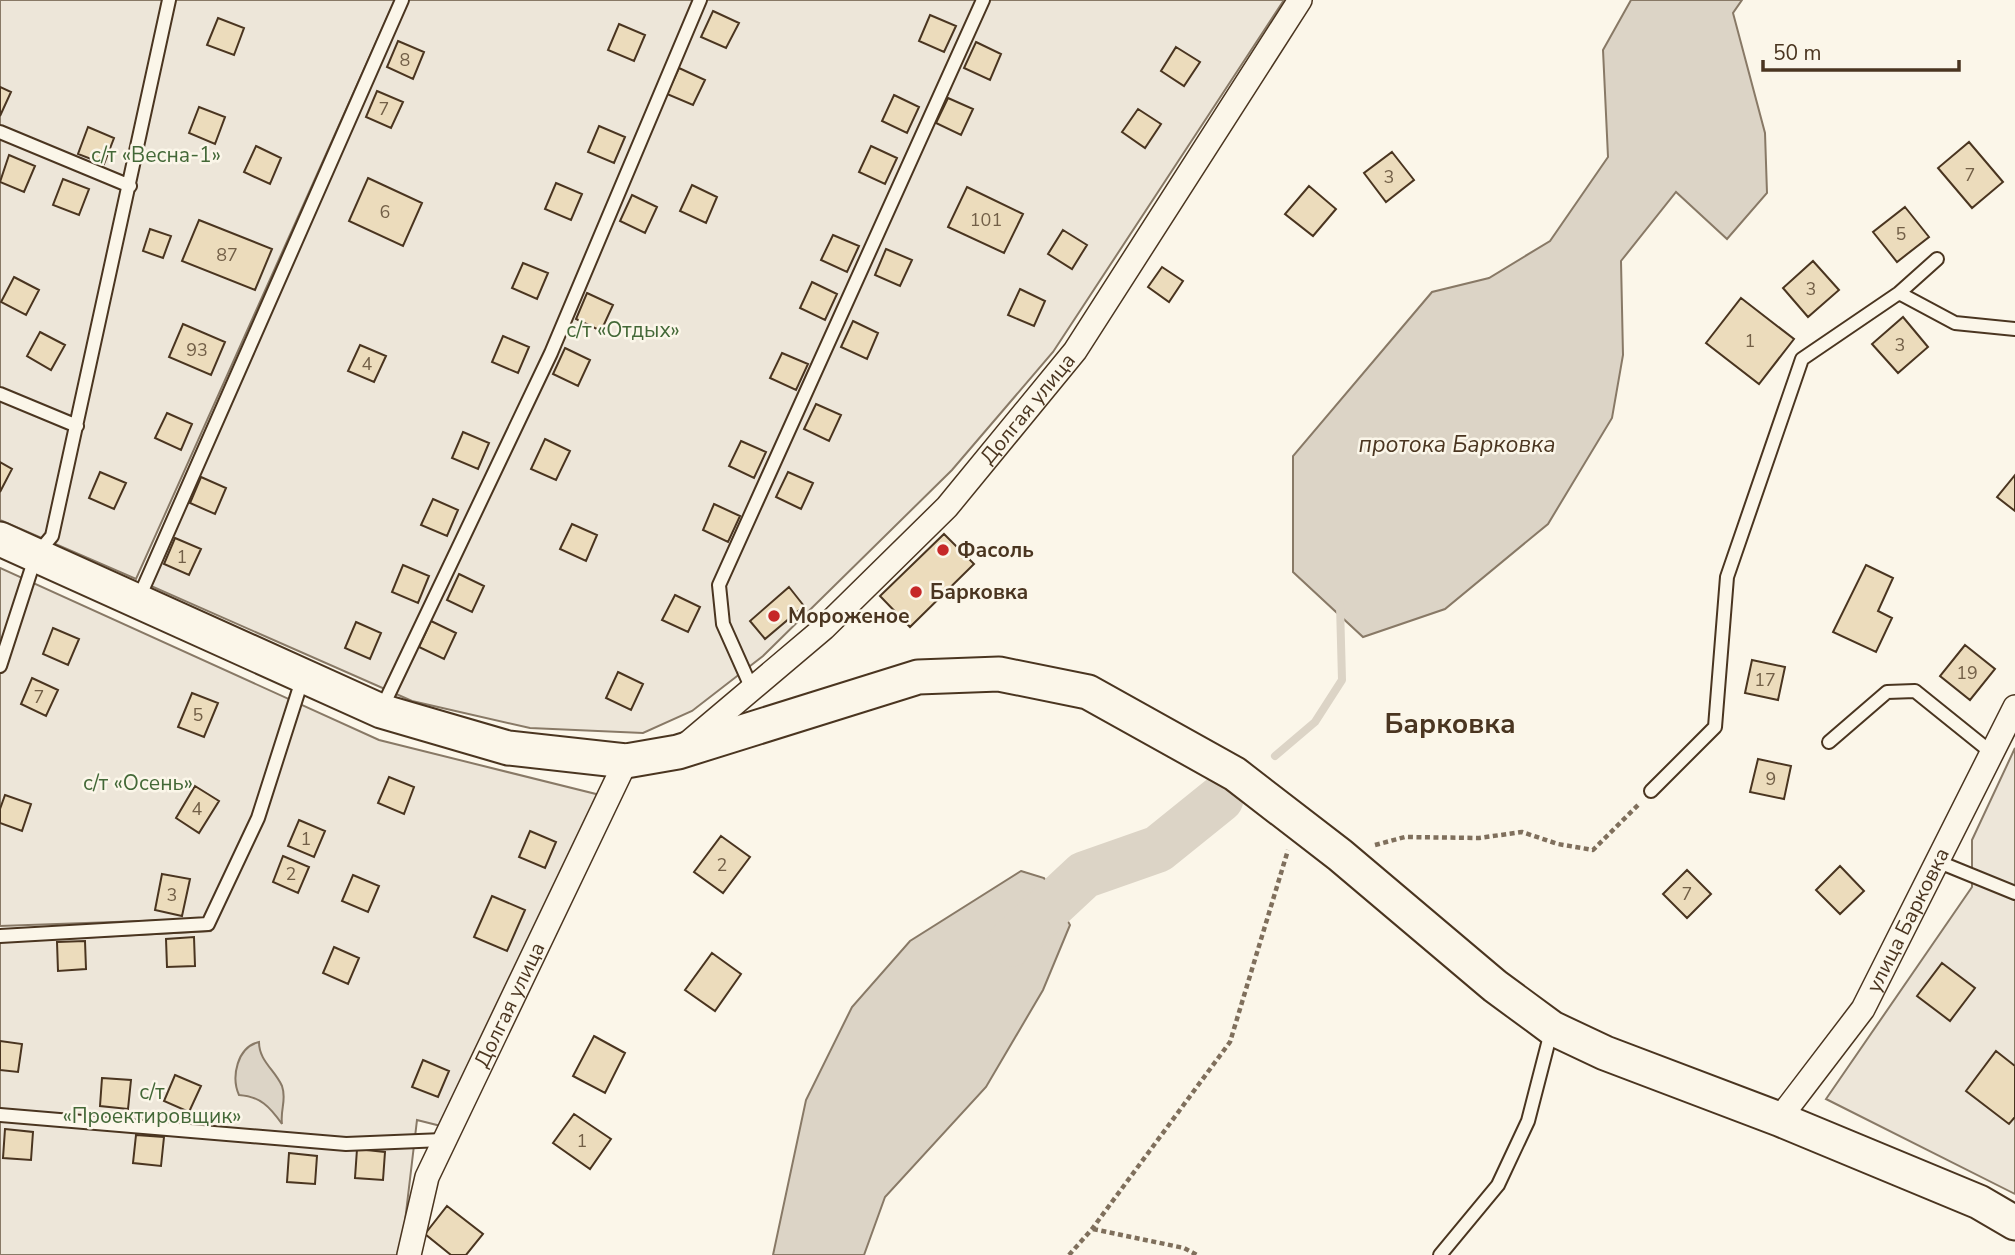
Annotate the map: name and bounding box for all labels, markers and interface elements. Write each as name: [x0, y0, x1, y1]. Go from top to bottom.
scale bar: [1763, 28, 1959, 72]
text: 50 m: [1773, 39, 1822, 67]
house number: 8: [400, 48, 410, 72]
house number: 7: [379, 97, 389, 121]
park label: с/т «Весна-1»: [91, 141, 221, 169]
house number: 7: [1965, 163, 1975, 187]
house number: 3: [1384, 165, 1394, 189]
house number: 6: [380, 200, 390, 224]
house number: 101: [970, 208, 1002, 232]
house number: 5: [1896, 222, 1906, 246]
house number: 87: [216, 243, 238, 267]
house number: 3: [1806, 277, 1816, 301]
park label: с/т «Отдых»: [566, 316, 680, 344]
house number: 1: [1745, 329, 1755, 353]
house number: 3: [1895, 333, 1905, 357]
house number: 93: [186, 338, 208, 362]
street label: Долгая улица: [974, 347, 1082, 470]
house number: 4: [362, 352, 373, 376]
water label: протока Барковка: [1358, 429, 1556, 460]
place label: Фасоль: [957, 536, 1034, 564]
marker: Фасоль: [935, 542, 951, 558]
house number: 1: [177, 545, 187, 569]
place label: Барковка: [930, 578, 1028, 606]
marker: Барковка: [908, 584, 924, 600]
place label: Мороженое: [788, 602, 910, 630]
marker: Мороженое: [766, 608, 782, 624]
house number: 19: [1956, 661, 1978, 685]
house number: 17: [1754, 668, 1776, 692]
house number: 7: [34, 685, 44, 709]
house number: 5: [193, 703, 203, 727]
district label: Барковка: [1384, 705, 1516, 743]
house number: 9: [1766, 767, 1776, 791]
park label: с/т «Осень»: [83, 769, 193, 797]
house number: 4: [192, 797, 203, 821]
house number: 1: [301, 827, 311, 851]
street label: улица Барковка: [1860, 843, 1956, 997]
house number: 2: [717, 853, 727, 877]
house number: 2: [286, 862, 296, 886]
house number: 7: [1682, 882, 1692, 906]
house number: 3: [167, 883, 177, 907]
street label: Долгая улица: [467, 937, 551, 1072]
park label: с/т «Проектировщик»: [62, 1078, 242, 1130]
house number: 1: [577, 1129, 587, 1153]

